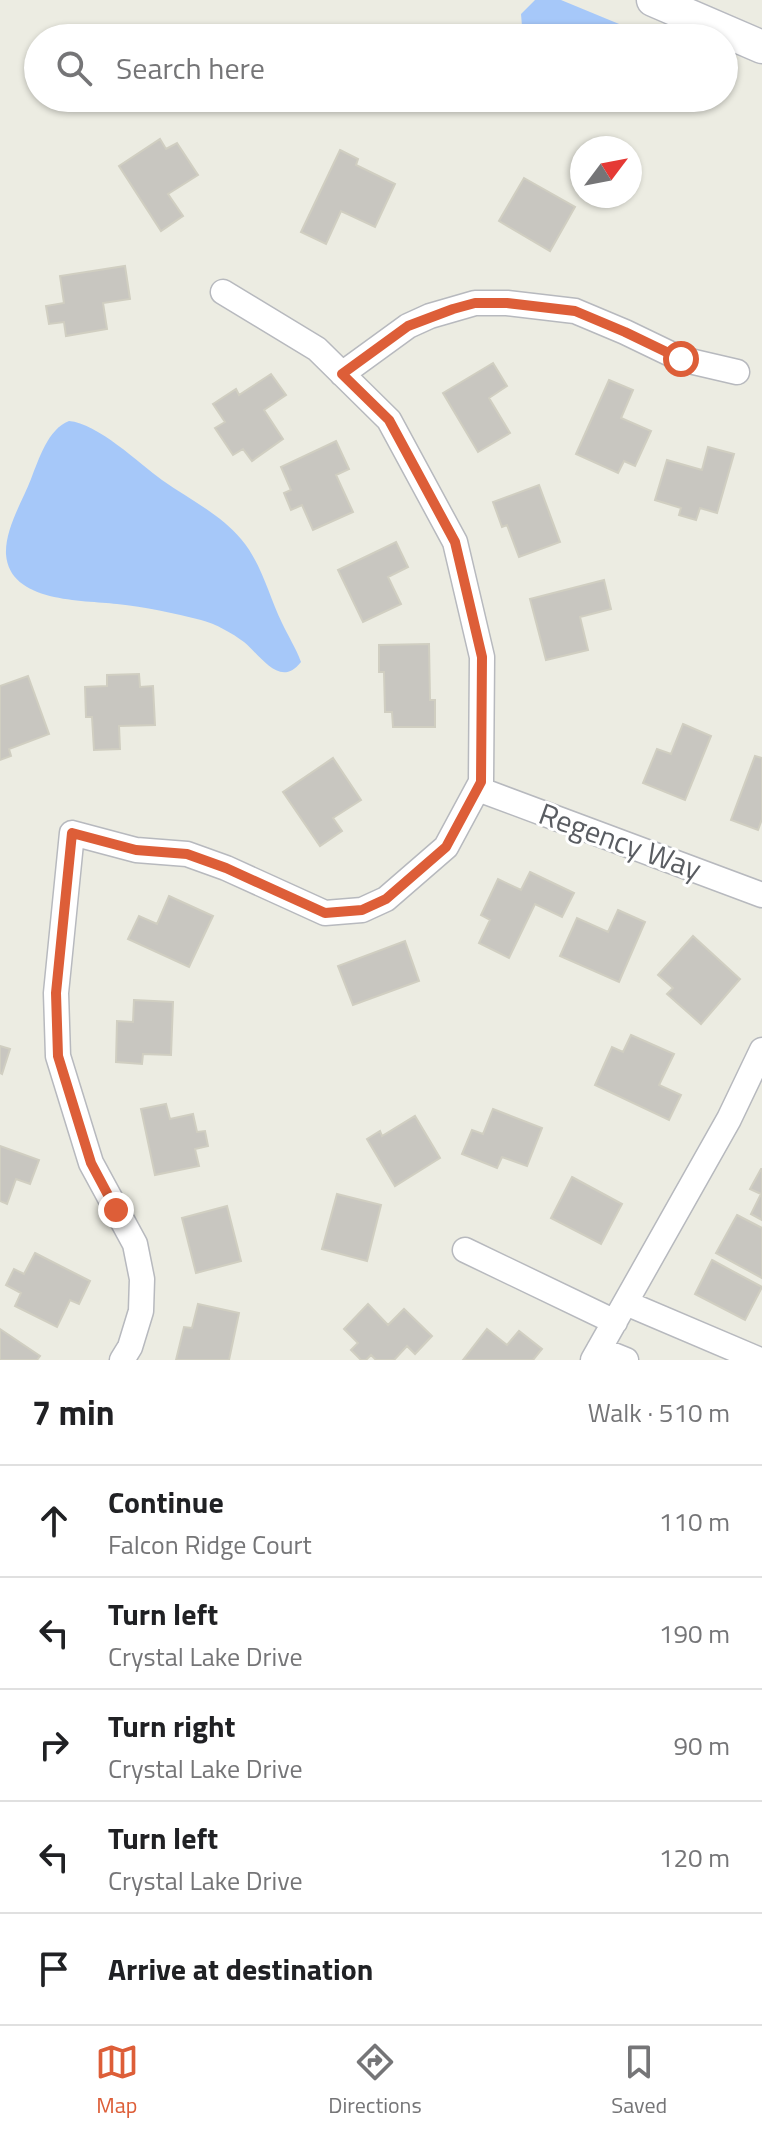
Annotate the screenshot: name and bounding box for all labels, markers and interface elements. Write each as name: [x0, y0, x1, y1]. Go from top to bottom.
search box: [24, 24, 738, 112]
text: Search here: [116, 45, 265, 91]
icon: search: [52, 46, 96, 90]
north arrow: [570, 136, 642, 208]
route start: [663, 341, 699, 377]
street label: Regency Way: [533, 790, 708, 892]
route end: [98, 1192, 134, 1228]
text: 7 min: [32, 1386, 115, 1438]
text: Walk · 510 m: [588, 1393, 730, 1432]
text: Continue: [108, 1479, 224, 1525]
icon: ahead: [32, 1499, 76, 1543]
text: 110 m: [659, 1502, 730, 1541]
text: Falcon Ridge Court: [108, 1525, 312, 1564]
text: Turn left: [108, 1591, 218, 1637]
icon: left: [32, 1611, 76, 1655]
text: 190 m: [659, 1614, 730, 1653]
text: Crystal Lake Drive: [108, 1637, 303, 1676]
text: Turn right: [108, 1703, 236, 1749]
icon: right: [32, 1723, 76, 1767]
text: 90 m: [673, 1726, 730, 1765]
text: Crystal Lake Drive: [108, 1749, 303, 1788]
text: Turn left: [108, 1815, 218, 1861]
icon: left: [32, 1835, 76, 1879]
text: 120 m: [659, 1838, 730, 1877]
text: Crystal Lake Drive: [108, 1861, 303, 1900]
text: Arrive at destination: [108, 1946, 373, 1992]
icon: arrive: [32, 1947, 76, 1991]
tab: Map: [95, 2040, 139, 2122]
tab: Directions: [328, 2040, 422, 2122]
tab: Saved: [611, 2040, 667, 2122]

